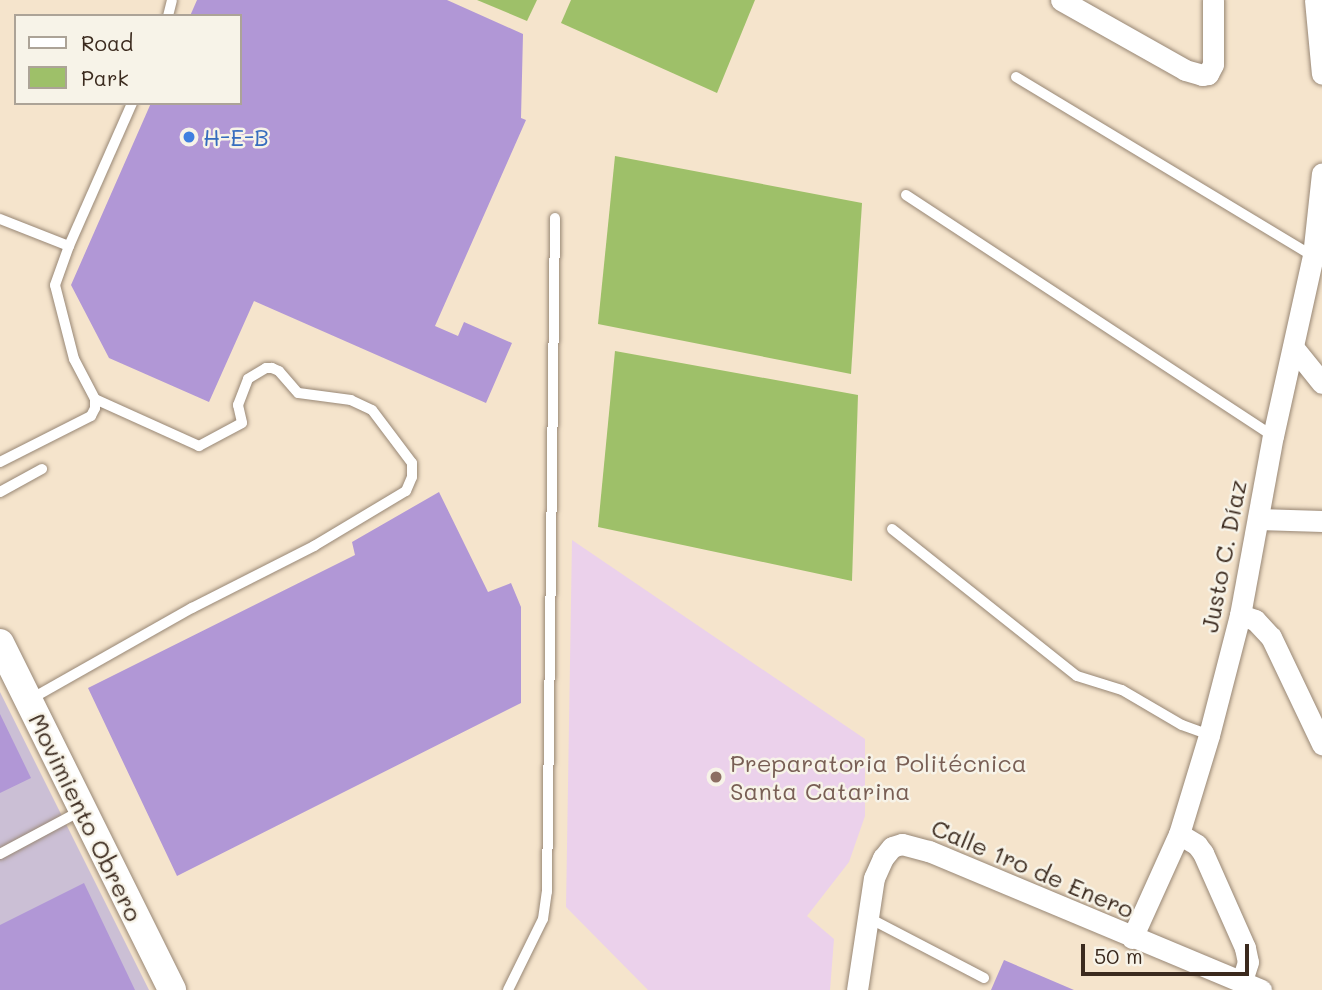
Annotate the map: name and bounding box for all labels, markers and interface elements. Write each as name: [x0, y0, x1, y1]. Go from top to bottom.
legend: [14, 14, 242, 105]
text: Road: [81, 29, 133, 56]
text: Park: [81, 64, 129, 91]
place label: H-E-B: [203, 123, 269, 151]
marker: H-E-B: [181, 129, 197, 145]
street label: Justo C. Díaz: [1194, 477, 1252, 635]
street label: Movimiento Obrero: [23, 708, 149, 926]
place label: Preparatoria Politécnica Santa Catarina: [730, 749, 1027, 805]
marker: Preparatoria Politécnica Santa Catarina: [708, 769, 724, 785]
street label: Calle 1ro de Enero: [927, 812, 1139, 924]
scale bar: [1084, 930, 1252, 974]
text: 50 m: [1094, 942, 1143, 969]

